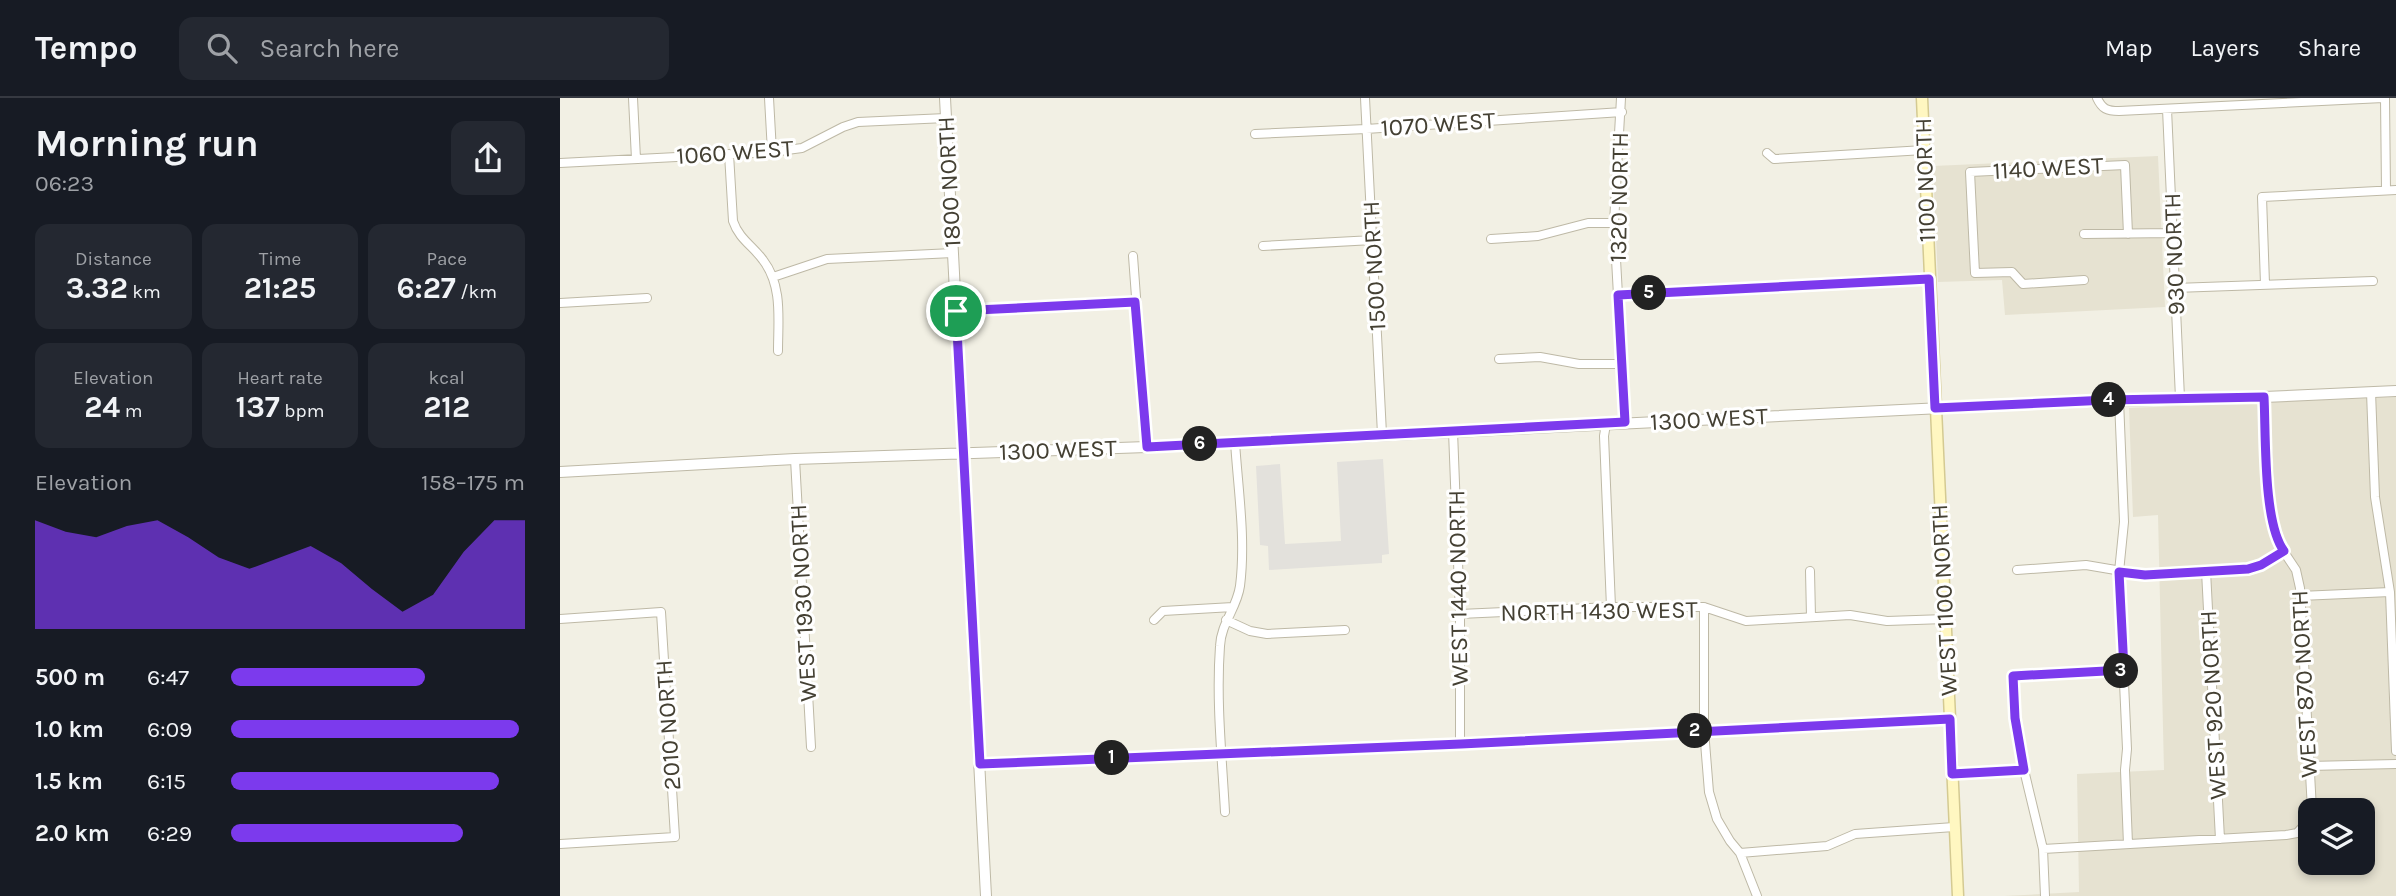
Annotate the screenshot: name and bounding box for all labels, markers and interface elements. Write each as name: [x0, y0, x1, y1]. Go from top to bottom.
search box: [179, 17, 669, 80]
text: Tempo: [35, 29, 137, 67]
icon: search: [203, 29, 241, 67]
text: Search here: [259, 33, 399, 64]
text: Map: [2105, 34, 2153, 62]
text: Layers: [2191, 34, 2260, 62]
text: Share: [2298, 34, 2361, 62]
street label: 1070 WEST: [1380, 106, 1496, 142]
street label: 1800 NORTH: [932, 116, 966, 248]
street label: 1100 NORTH: [1909, 117, 1941, 243]
text: Morning run: [35, 121, 259, 166]
button: share: [451, 121, 525, 195]
street label: 1320 NORTH: [1604, 131, 1634, 263]
street label: 1060 WEST: [676, 134, 794, 170]
street label: 1140 WEST: [1992, 151, 2104, 185]
text: 06:23: [35, 170, 94, 197]
street label: 930 NORTH: [2158, 192, 2190, 316]
street label: 1500 NORTH: [1357, 200, 1391, 332]
text: Distance: [75, 248, 152, 270]
text: Time: [259, 248, 301, 270]
text: Pace: [426, 248, 467, 270]
text: 3.32: [66, 270, 128, 306]
text: 21:25: [244, 270, 316, 306]
text: 6:27: [396, 270, 456, 306]
pin: 5: [1632, 276, 1666, 310]
text: km: [128, 281, 161, 303]
text: /km: [456, 281, 497, 303]
pin: [926, 281, 986, 341]
text: 5: [1643, 281, 1654, 303]
icon: arrive: [937, 292, 975, 330]
text: Elevation: [73, 367, 154, 389]
text: Heart rate: [237, 367, 323, 389]
text: kcal: [429, 367, 465, 389]
pin: 4: [2092, 382, 2126, 418]
text: 4: [2103, 388, 2114, 410]
text: 24: [84, 389, 120, 425]
text: 137: [236, 389, 280, 425]
text: 212: [423, 389, 470, 425]
text: m: [120, 400, 142, 422]
text: bpm: [280, 400, 324, 422]
street label: 1300 WEST: [1649, 402, 1769, 436]
pin: 6: [1182, 426, 1218, 462]
text: 6: [1194, 432, 1205, 454]
street label: 1300 WEST: [999, 434, 1117, 466]
text: Elevation: [35, 469, 132, 496]
text: 158–175 m: [421, 469, 525, 496]
street label: WEST 1440 NORTH: [1442, 490, 1474, 686]
street label: WEST 1930 NORTH: [784, 503, 822, 703]
street label: WEST 1100 NORTH: [1925, 503, 1963, 697]
street label: WEST 870 NORTH: [2285, 589, 2323, 779]
street label: NORTH 1430 WEST: [1500, 595, 1698, 627]
street label: WEST 920 NORTH: [2194, 610, 2232, 800]
pin: 3: [2104, 654, 2138, 688]
street label: 2010 NORTH: [649, 659, 687, 791]
text: 3: [2115, 659, 2126, 681]
text: 500 m: [35, 664, 105, 691]
text: 6:47: [147, 664, 189, 691]
pin: 2: [1678, 714, 1712, 748]
text: 1.0 km: [35, 716, 104, 743]
text: 6:09: [147, 716, 192, 743]
text: 2: [1689, 719, 1700, 741]
pin: 1: [1094, 740, 1130, 776]
text: 1: [1108, 746, 1115, 768]
text: 1.5 km: [35, 768, 103, 795]
text: 6:15: [147, 768, 186, 795]
map controls: [2298, 798, 2375, 875]
button: layers: [2298, 798, 2375, 875]
text: 2.0 km: [35, 820, 110, 847]
text: 6:29: [147, 820, 192, 847]

